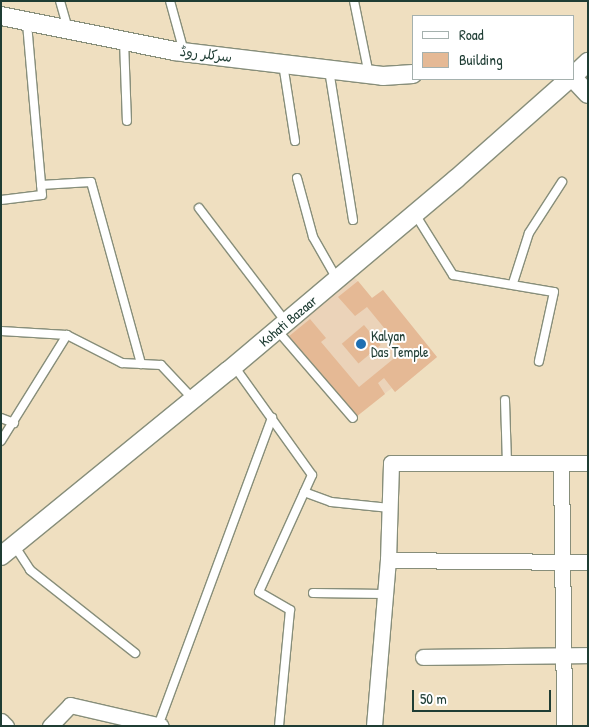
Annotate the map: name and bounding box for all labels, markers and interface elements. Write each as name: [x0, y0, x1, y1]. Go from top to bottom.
legend: [412, 15, 574, 80]
text: Road: [459, 24, 484, 45]
street label: سرکلر روڈ: [179, 42, 233, 66]
text: Building: [459, 49, 503, 70]
street label: Kohati Bazaar: [256, 292, 320, 350]
place label: Kalyan Das Temple: [371, 328, 429, 361]
marker: Kalyan Das Temple: [355, 338, 367, 350]
scale bar: [414, 680, 553, 712]
text: 50 m: [420, 688, 447, 709]

